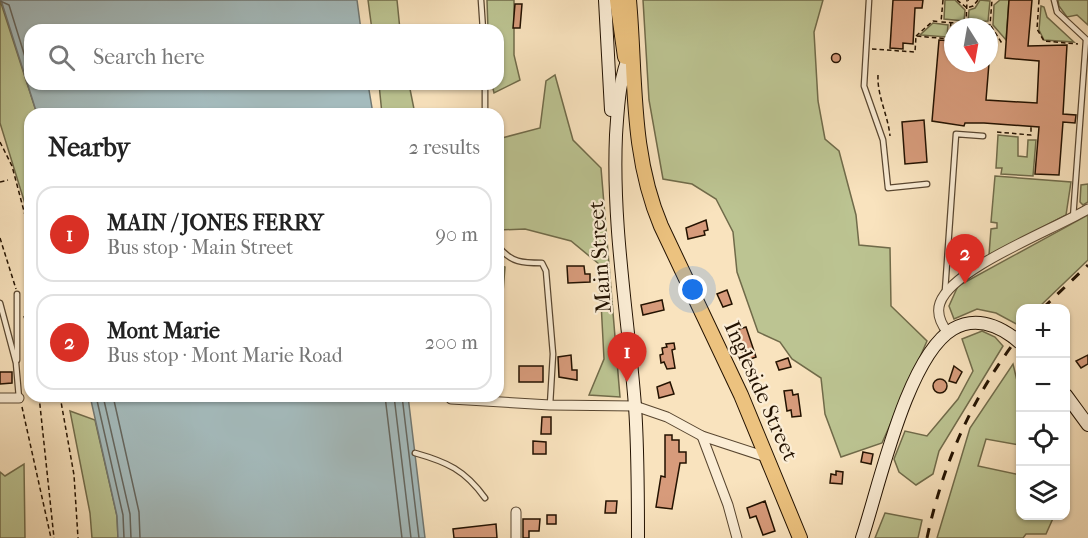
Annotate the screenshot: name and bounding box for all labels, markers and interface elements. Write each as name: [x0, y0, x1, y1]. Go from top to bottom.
north arrow: [944, 18, 998, 72]
search box: [24, 24, 504, 90]
icon: search: [45, 41, 78, 74]
text: Search here: [93, 44, 205, 70]
text: Nearby: [48, 132, 130, 163]
text: 2 results: [409, 136, 480, 159]
street label: Main Street: [583, 200, 617, 314]
text: MAIN / JONES FERRY: [107, 210, 324, 236]
text: 1: [66, 223, 73, 246]
text: 90 m: [436, 223, 478, 246]
pin: 2: [946, 234, 984, 284]
text: Bus stop · Main Street: [107, 236, 293, 259]
your location: [678, 275, 707, 304]
map controls: [1016, 304, 1070, 520]
button: +: [1016, 304, 1070, 358]
street label: Ingleside Street: [719, 317, 803, 465]
text: Mont Marie: [107, 318, 220, 344]
text: 2: [64, 331, 75, 354]
text: 200 m: [425, 331, 478, 354]
pin: 1: [608, 332, 646, 382]
text: Bus stop · Mont Marie Road: [107, 344, 343, 367]
button: −: [1016, 358, 1070, 412]
button: locate: [1016, 412, 1070, 466]
button: layers: [1016, 466, 1070, 520]

